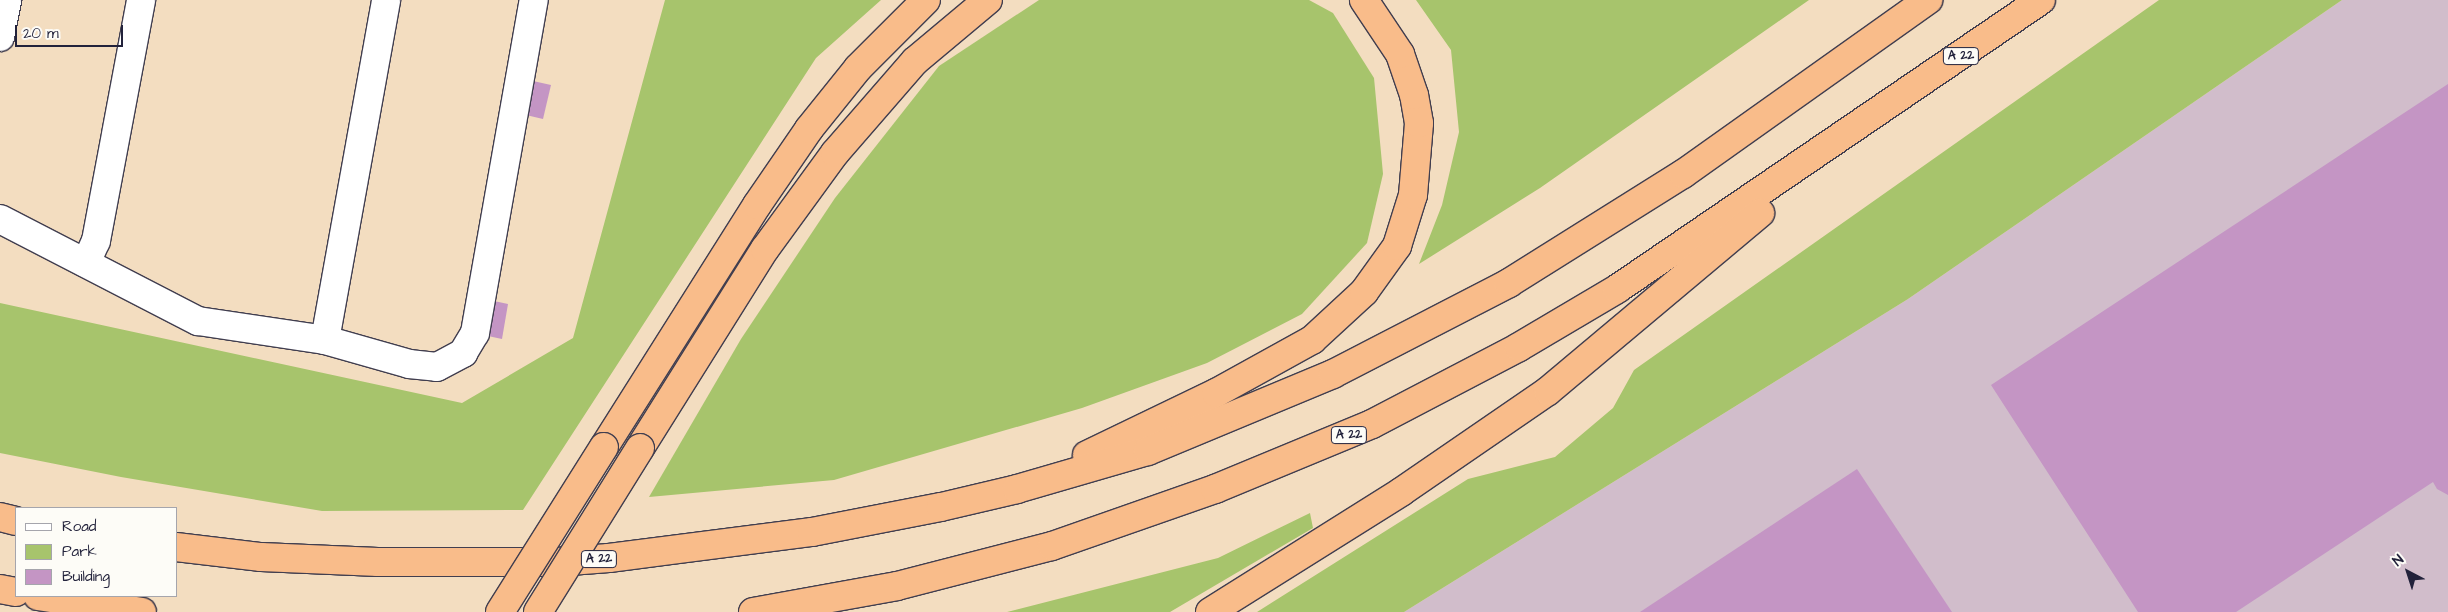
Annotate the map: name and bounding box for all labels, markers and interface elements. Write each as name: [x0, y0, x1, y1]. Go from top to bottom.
scale bar: [18, 15, 125, 47]
text: 20 m: [23, 23, 59, 44]
road number: A 22: [1942, 46, 1980, 66]
road number: A 22: [1330, 426, 1368, 444]
legend: [15, 507, 178, 597]
text: Road: [62, 516, 96, 537]
text: Park: [62, 541, 97, 562]
north arrow: [2383, 547, 2433, 597]
road number: A 22: [580, 550, 618, 568]
text: N: [2389, 550, 2408, 571]
text: Building: [62, 566, 110, 587]

